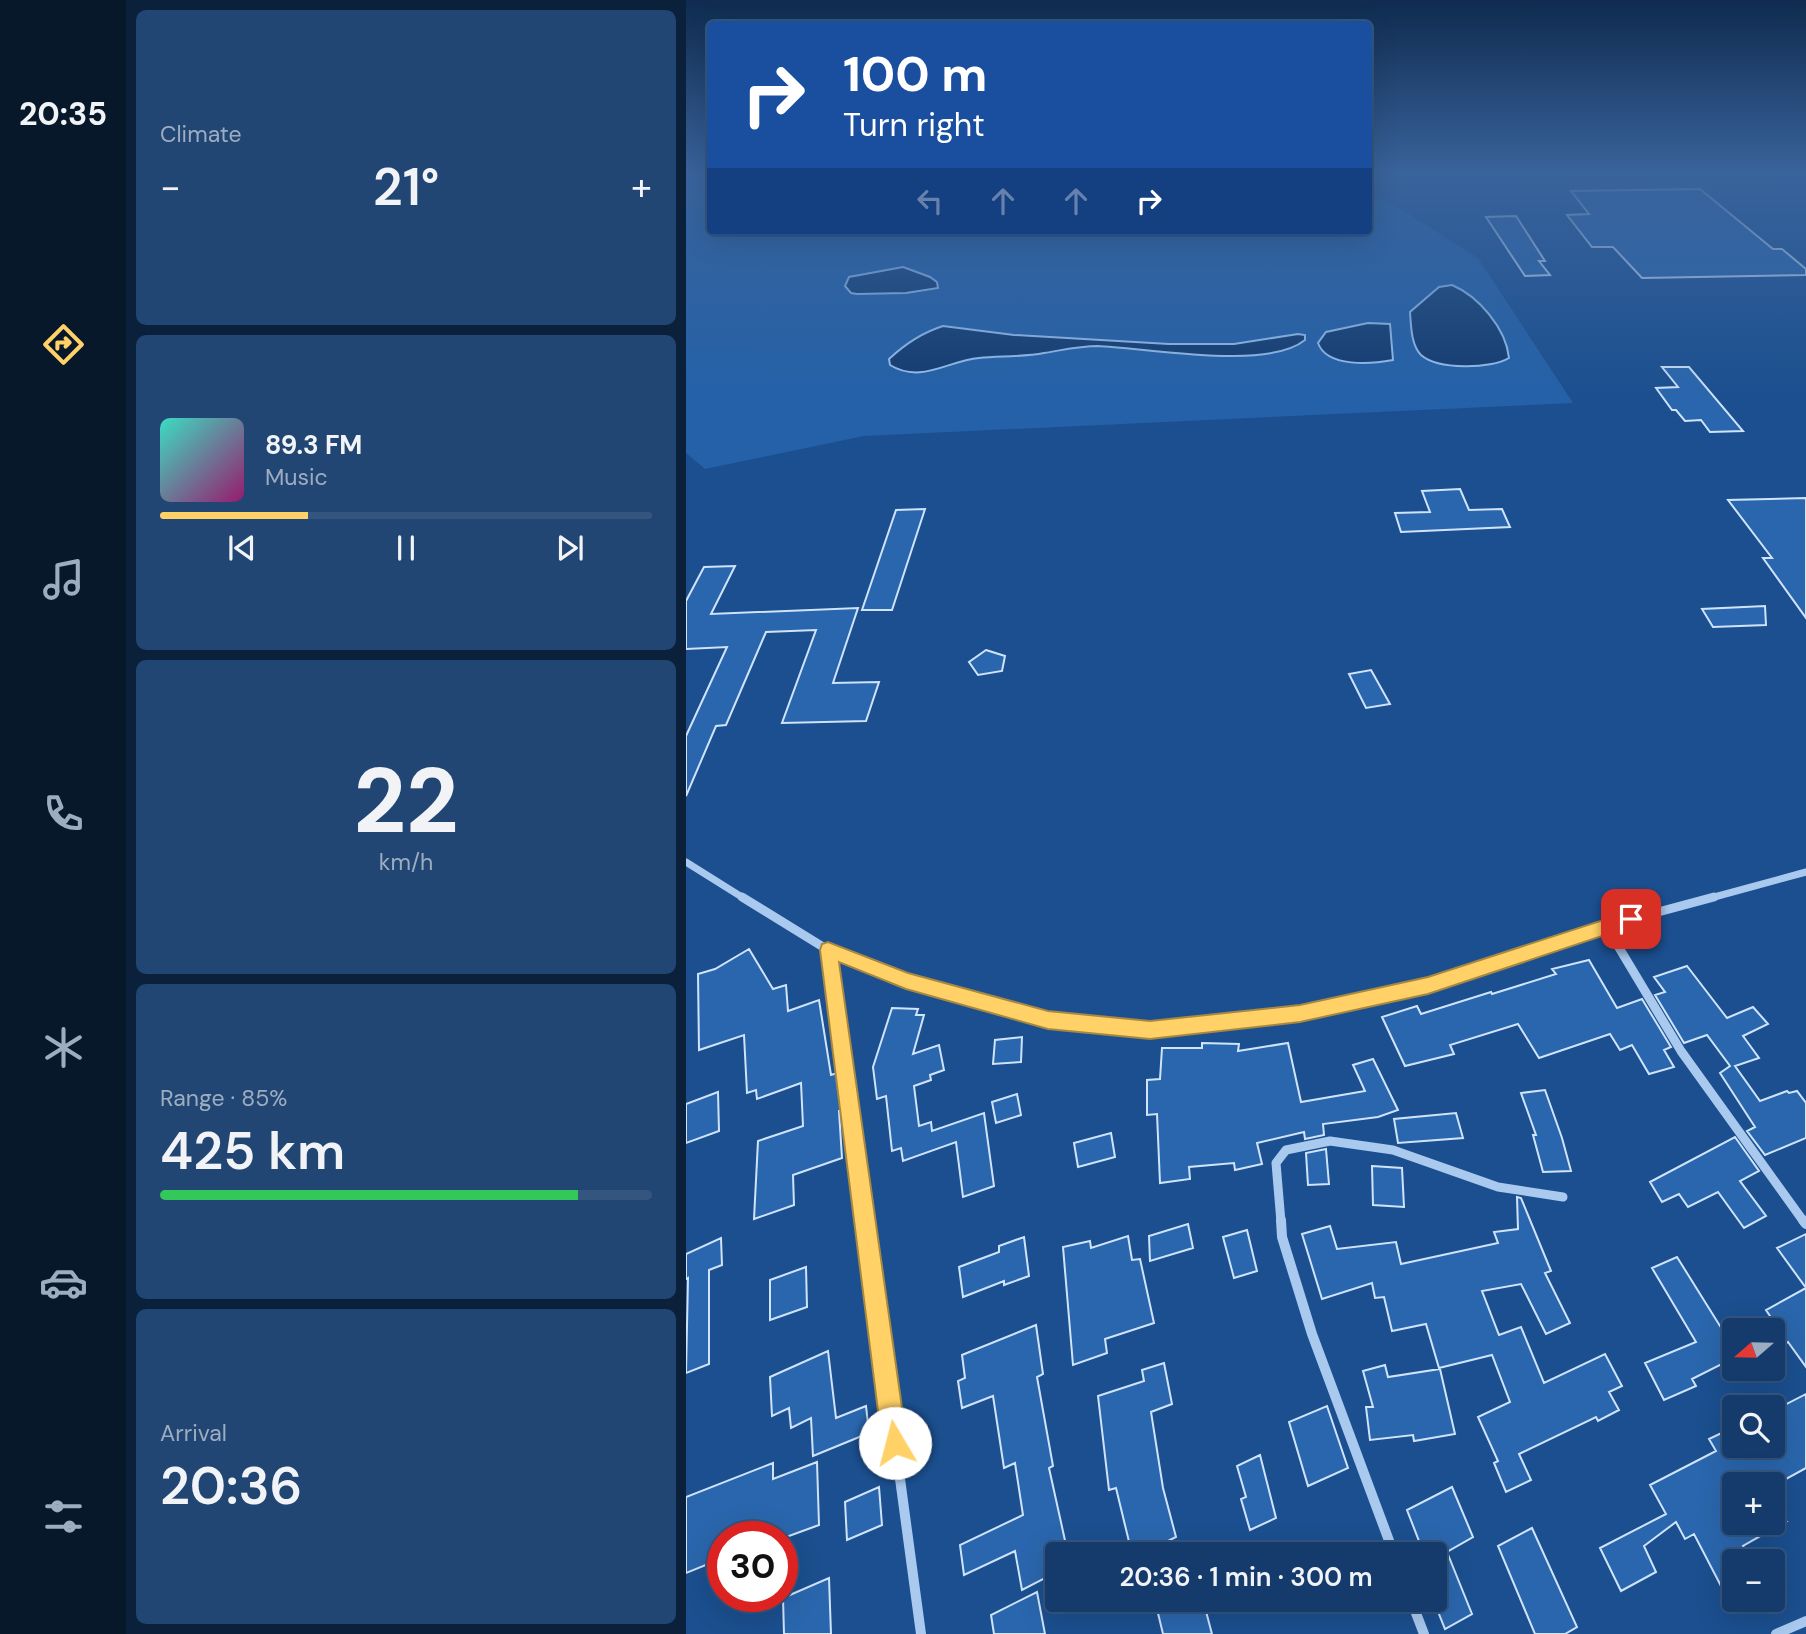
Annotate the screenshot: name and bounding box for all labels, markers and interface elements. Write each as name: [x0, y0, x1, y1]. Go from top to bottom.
text: 100 m: [843, 42, 987, 106]
icon: right: [728, 49, 819, 140]
text: 20:35: [19, 93, 107, 135]
text: Turn right: [843, 104, 985, 146]
text: Climate: [160, 119, 242, 149]
text: 21°: [373, 153, 439, 221]
text: −: [160, 162, 181, 212]
text: +: [631, 162, 652, 212]
icon: left: [911, 182, 949, 220]
icon: ahead: [984, 182, 1022, 220]
icon: ahead: [1057, 182, 1095, 220]
icon: right: [1130, 182, 1168, 220]
icon: directions: [39, 320, 88, 369]
text: 89.3 FM: [265, 428, 362, 462]
text: Music: [265, 462, 328, 492]
icon: previous: [223, 529, 261, 567]
icon: pause: [387, 529, 425, 567]
icon: next: [551, 529, 589, 567]
icon: music: [39, 555, 88, 604]
text: 22: [353, 742, 459, 860]
icon: phone: [39, 789, 88, 838]
text: km/h: [379, 847, 433, 877]
pin: [1601, 889, 1661, 949]
icon: arrive: [1612, 900, 1650, 938]
icon: climate: [39, 1023, 88, 1072]
text: Range · 85%: [160, 1083, 287, 1113]
text: 425 km: [160, 1117, 345, 1185]
icon: car: [39, 1258, 88, 1307]
north arrow: [1722, 1318, 1785, 1381]
map controls: [1722, 1318, 1785, 1612]
button: search: [1722, 1395, 1785, 1458]
position arrow: [858, 1406, 932, 1480]
text: Arrival: [160, 1418, 227, 1448]
text: 20:36: [160, 1452, 303, 1520]
button: +: [1722, 1472, 1785, 1535]
icon: filters: [39, 1492, 88, 1541]
speed limit sign: 30: [707, 1521, 798, 1612]
button: −: [1722, 1549, 1785, 1612]
text: 20:36 · 1 min · 300 m: [1119, 1560, 1373, 1594]

